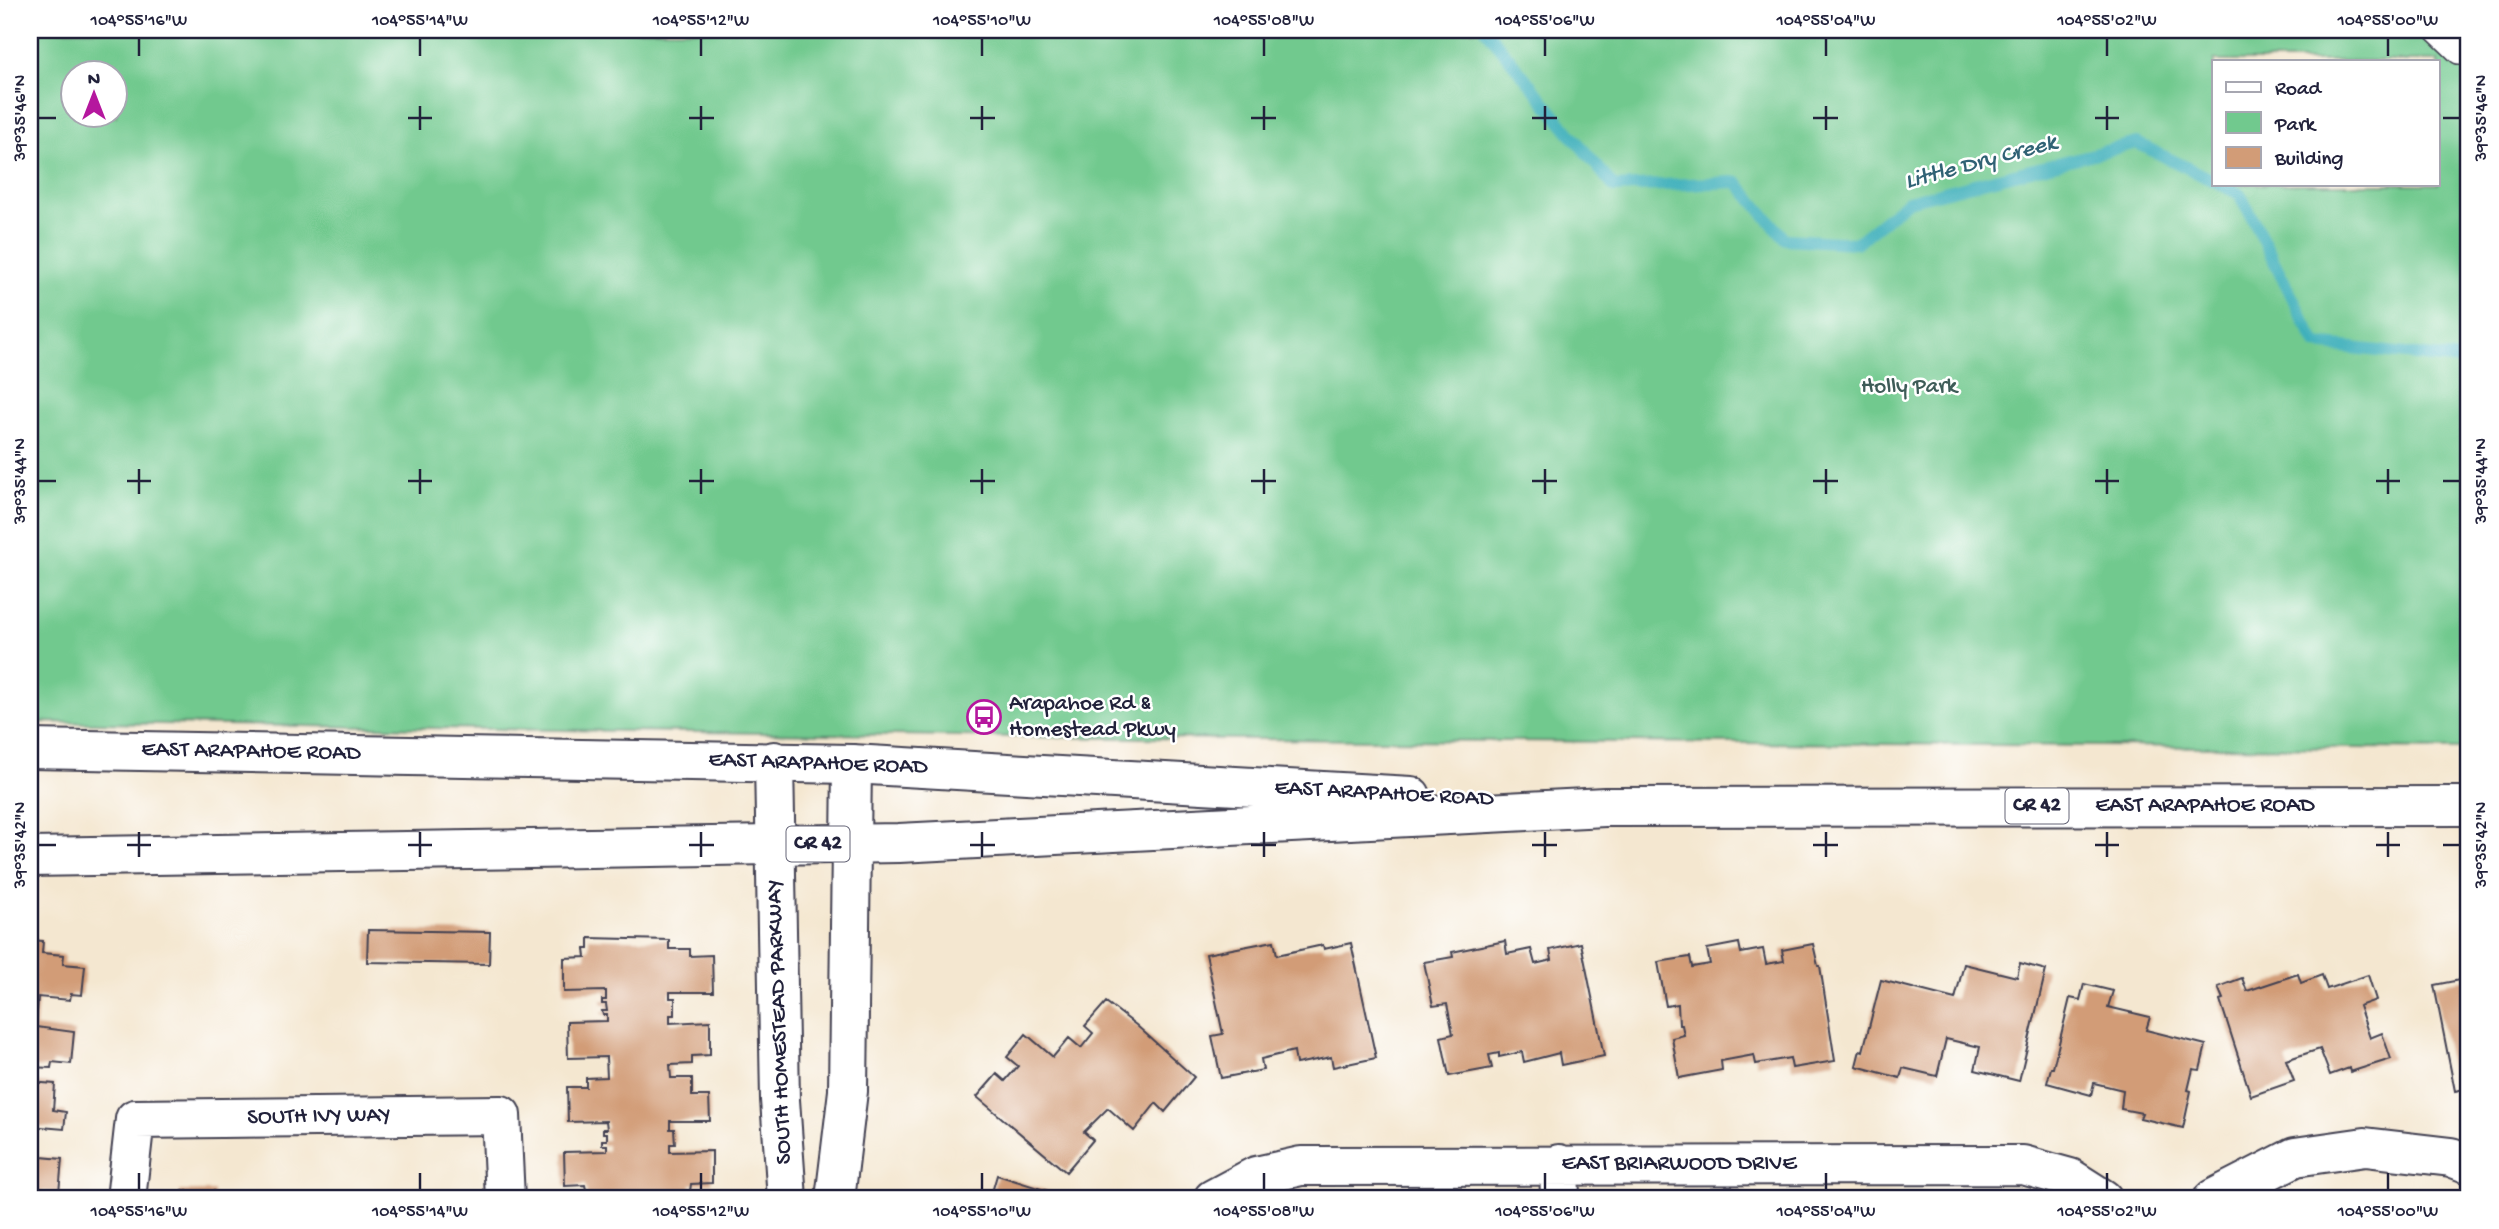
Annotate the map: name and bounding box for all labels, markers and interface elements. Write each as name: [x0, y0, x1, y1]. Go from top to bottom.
text: 104°55'16"W: [90, 11, 187, 32]
text: 104°55'14"W: [371, 11, 468, 32]
text: 104°55'12"W: [652, 11, 749, 32]
text: 104°55'10"W: [932, 11, 1031, 32]
text: 104°55'08"W: [1213, 11, 1314, 32]
text: 104°55'06"W: [1494, 11, 1595, 32]
text: 104°55'04"W: [1775, 11, 1876, 32]
text: 104°55'02"W: [2056, 11, 2157, 32]
text: 104°55'00"W: [2337, 11, 2438, 32]
north arrow: [60, 60, 130, 130]
legend: [2212, 60, 2440, 186]
text: N: [88, 69, 100, 92]
text: 39°35'46"N: [11, 75, 32, 162]
text: 39°35'46"N: [2472, 75, 2493, 162]
text: Road: [2275, 78, 2323, 103]
text: Park: [2274, 114, 2318, 139]
water label: Little Dry Creek: [1902, 128, 2062, 197]
text: Building: [2274, 148, 2344, 173]
park label: Holly Park: [1861, 374, 1960, 401]
text: 39°35'44"N: [11, 438, 32, 525]
text: 39°35'44"N: [2472, 438, 2493, 525]
place label: Arapahoe Rd & Homestead Pkwy: [1009, 691, 1176, 744]
bus stop icon: Arapahoe Rd & Homestead Pkwy: [965, 698, 1003, 736]
street label: EAST ARAPAHOE ROAD: [141, 737, 362, 767]
street label: EAST ARAPAHOE ROAD: [708, 747, 929, 781]
street label: EAST ARAPAHOE ROAD: [1274, 775, 1495, 813]
road number: CR 42: [2006, 788, 2068, 824]
street label: EAST ARAPAHOE ROAD: [2095, 793, 2316, 820]
text: 39°35'42"N: [11, 802, 32, 889]
text: 39°35'42"N: [2472, 802, 2493, 889]
road number: CR 42: [786, 826, 850, 862]
street label: SOUTH HOMESTEAD PARKWAY: [762, 879, 798, 1165]
street label: SOUTH IVY WAY: [247, 1102, 391, 1132]
street label: EAST BRIARWOOD DRIVE: [1561, 1151, 1798, 1178]
text: 104°55'16"W: [90, 1202, 187, 1223]
text: 104°55'14"W: [371, 1202, 468, 1223]
text: 104°55'12"W: [652, 1202, 749, 1223]
text: 104°55'10"W: [932, 1202, 1031, 1223]
text: 104°55'08"W: [1213, 1202, 1314, 1223]
text: 104°55'06"W: [1494, 1202, 1595, 1223]
text: 104°55'04"W: [1775, 1202, 1876, 1223]
text: 104°55'02"W: [2056, 1202, 2157, 1223]
text: 104°55'00"W: [2337, 1202, 2438, 1223]

